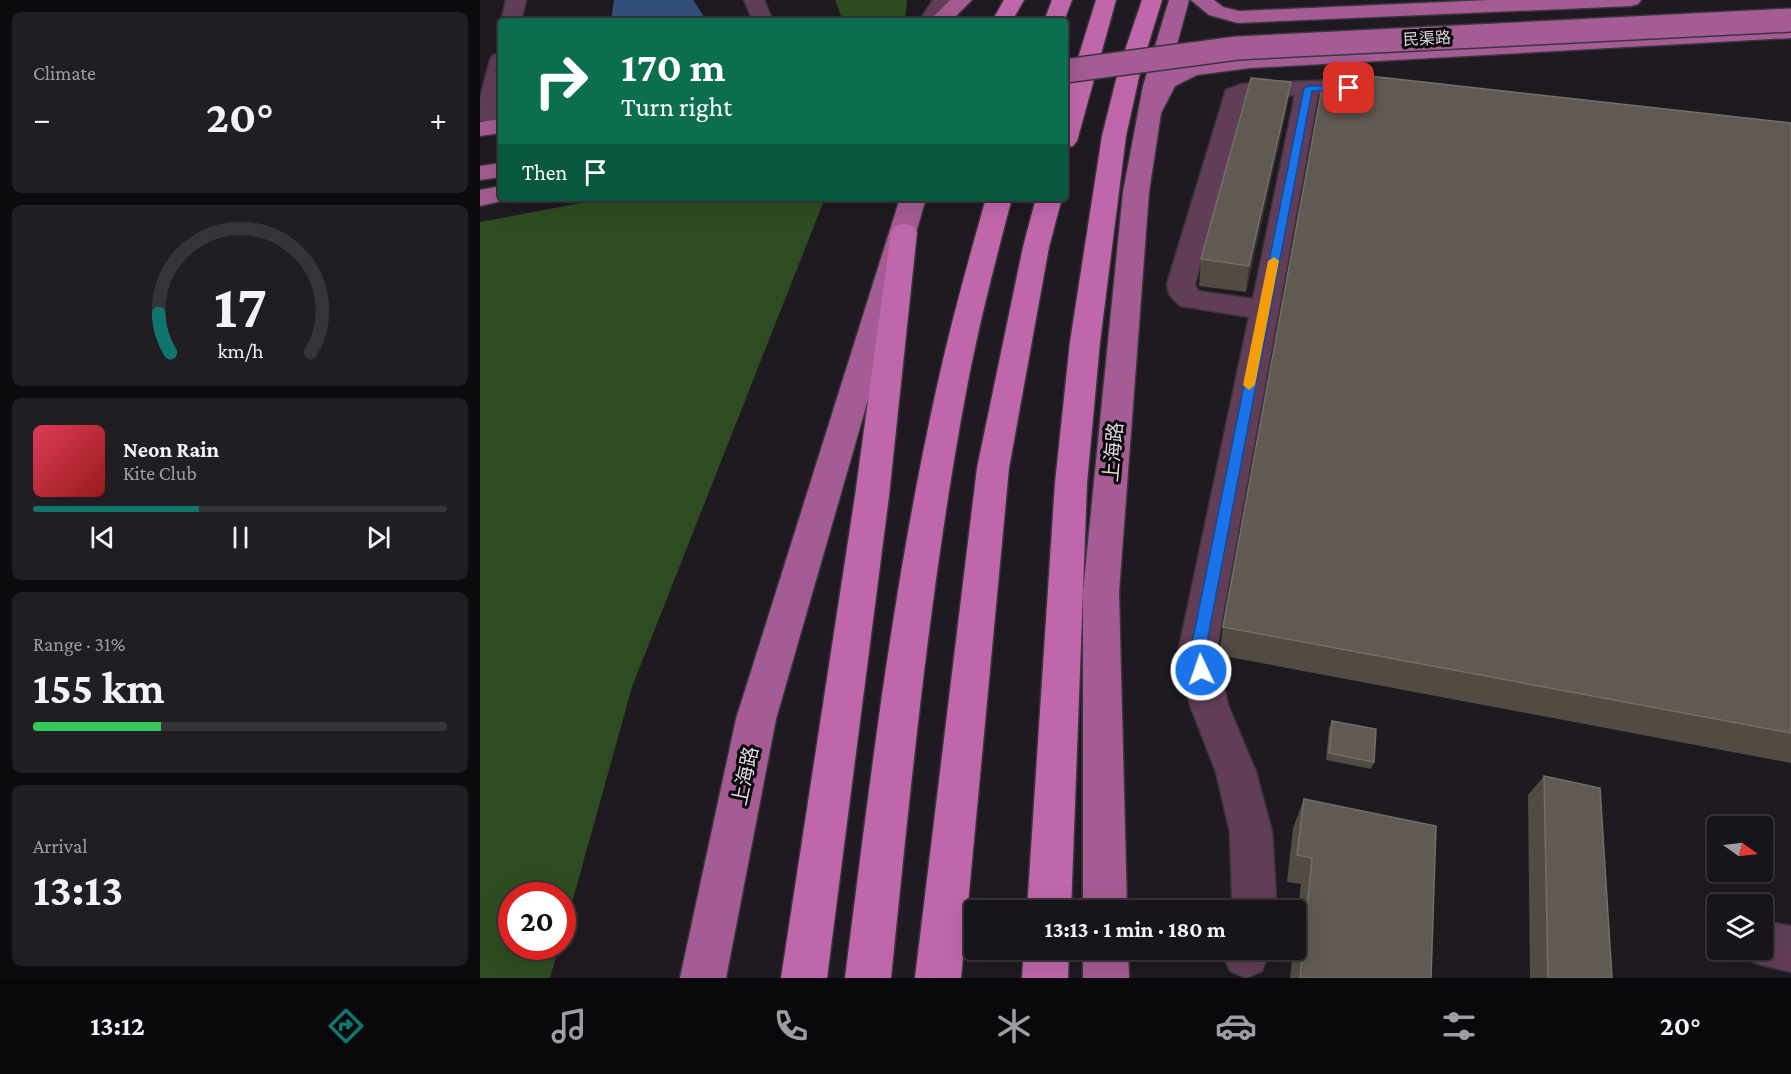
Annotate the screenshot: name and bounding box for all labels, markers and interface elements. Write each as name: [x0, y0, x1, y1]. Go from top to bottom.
street label: 民渠路: [1403, 29, 1451, 48]
icon: right: [522, 42, 600, 120]
text: 170 m: [621, 43, 726, 90]
text: Climate: [33, 62, 96, 84]
pin: [1323, 62, 1374, 113]
icon: arrive: [1332, 71, 1365, 104]
text: 20°: [206, 92, 274, 142]
text: Turn right: [621, 92, 732, 122]
text: −: [33, 100, 50, 137]
text: +: [430, 100, 447, 137]
icon: arrive: [579, 156, 612, 189]
text: Then: [522, 160, 567, 185]
text: 17: [213, 271, 267, 340]
text: km/h: [217, 339, 264, 363]
street label: 上海路: [1099, 421, 1127, 483]
text: Neon Rain: [123, 437, 219, 462]
text: Kite Club: [123, 462, 197, 484]
icon: previous: [86, 521, 119, 554]
icon: pause: [224, 521, 257, 554]
icon: next: [362, 521, 395, 554]
text: Range · 31%: [33, 633, 126, 655]
position arrow: [1169, 638, 1233, 702]
text: 155 km: [33, 663, 165, 713]
street label: 上海路: [728, 744, 762, 808]
north arrow: [1707, 816, 1773, 882]
map controls: [1707, 816, 1773, 960]
text: Arrival: [33, 835, 87, 857]
text: 13:13: [33, 865, 123, 915]
speed limit sign: 20: [498, 882, 576, 960]
button: layers: [1707, 894, 1773, 960]
text: 13:13 · 1 min · 180 m: [1044, 917, 1226, 942]
icon: directions: [325, 1005, 367, 1047]
icon: music: [548, 1005, 590, 1047]
icon: phone: [770, 1005, 812, 1047]
icon: climate: [993, 1005, 1035, 1047]
icon: car: [1215, 1005, 1257, 1047]
icon: filters: [1438, 1005, 1480, 1047]
text: 13:12: [90, 1011, 145, 1041]
text: 20°: [1660, 1011, 1701, 1041]

